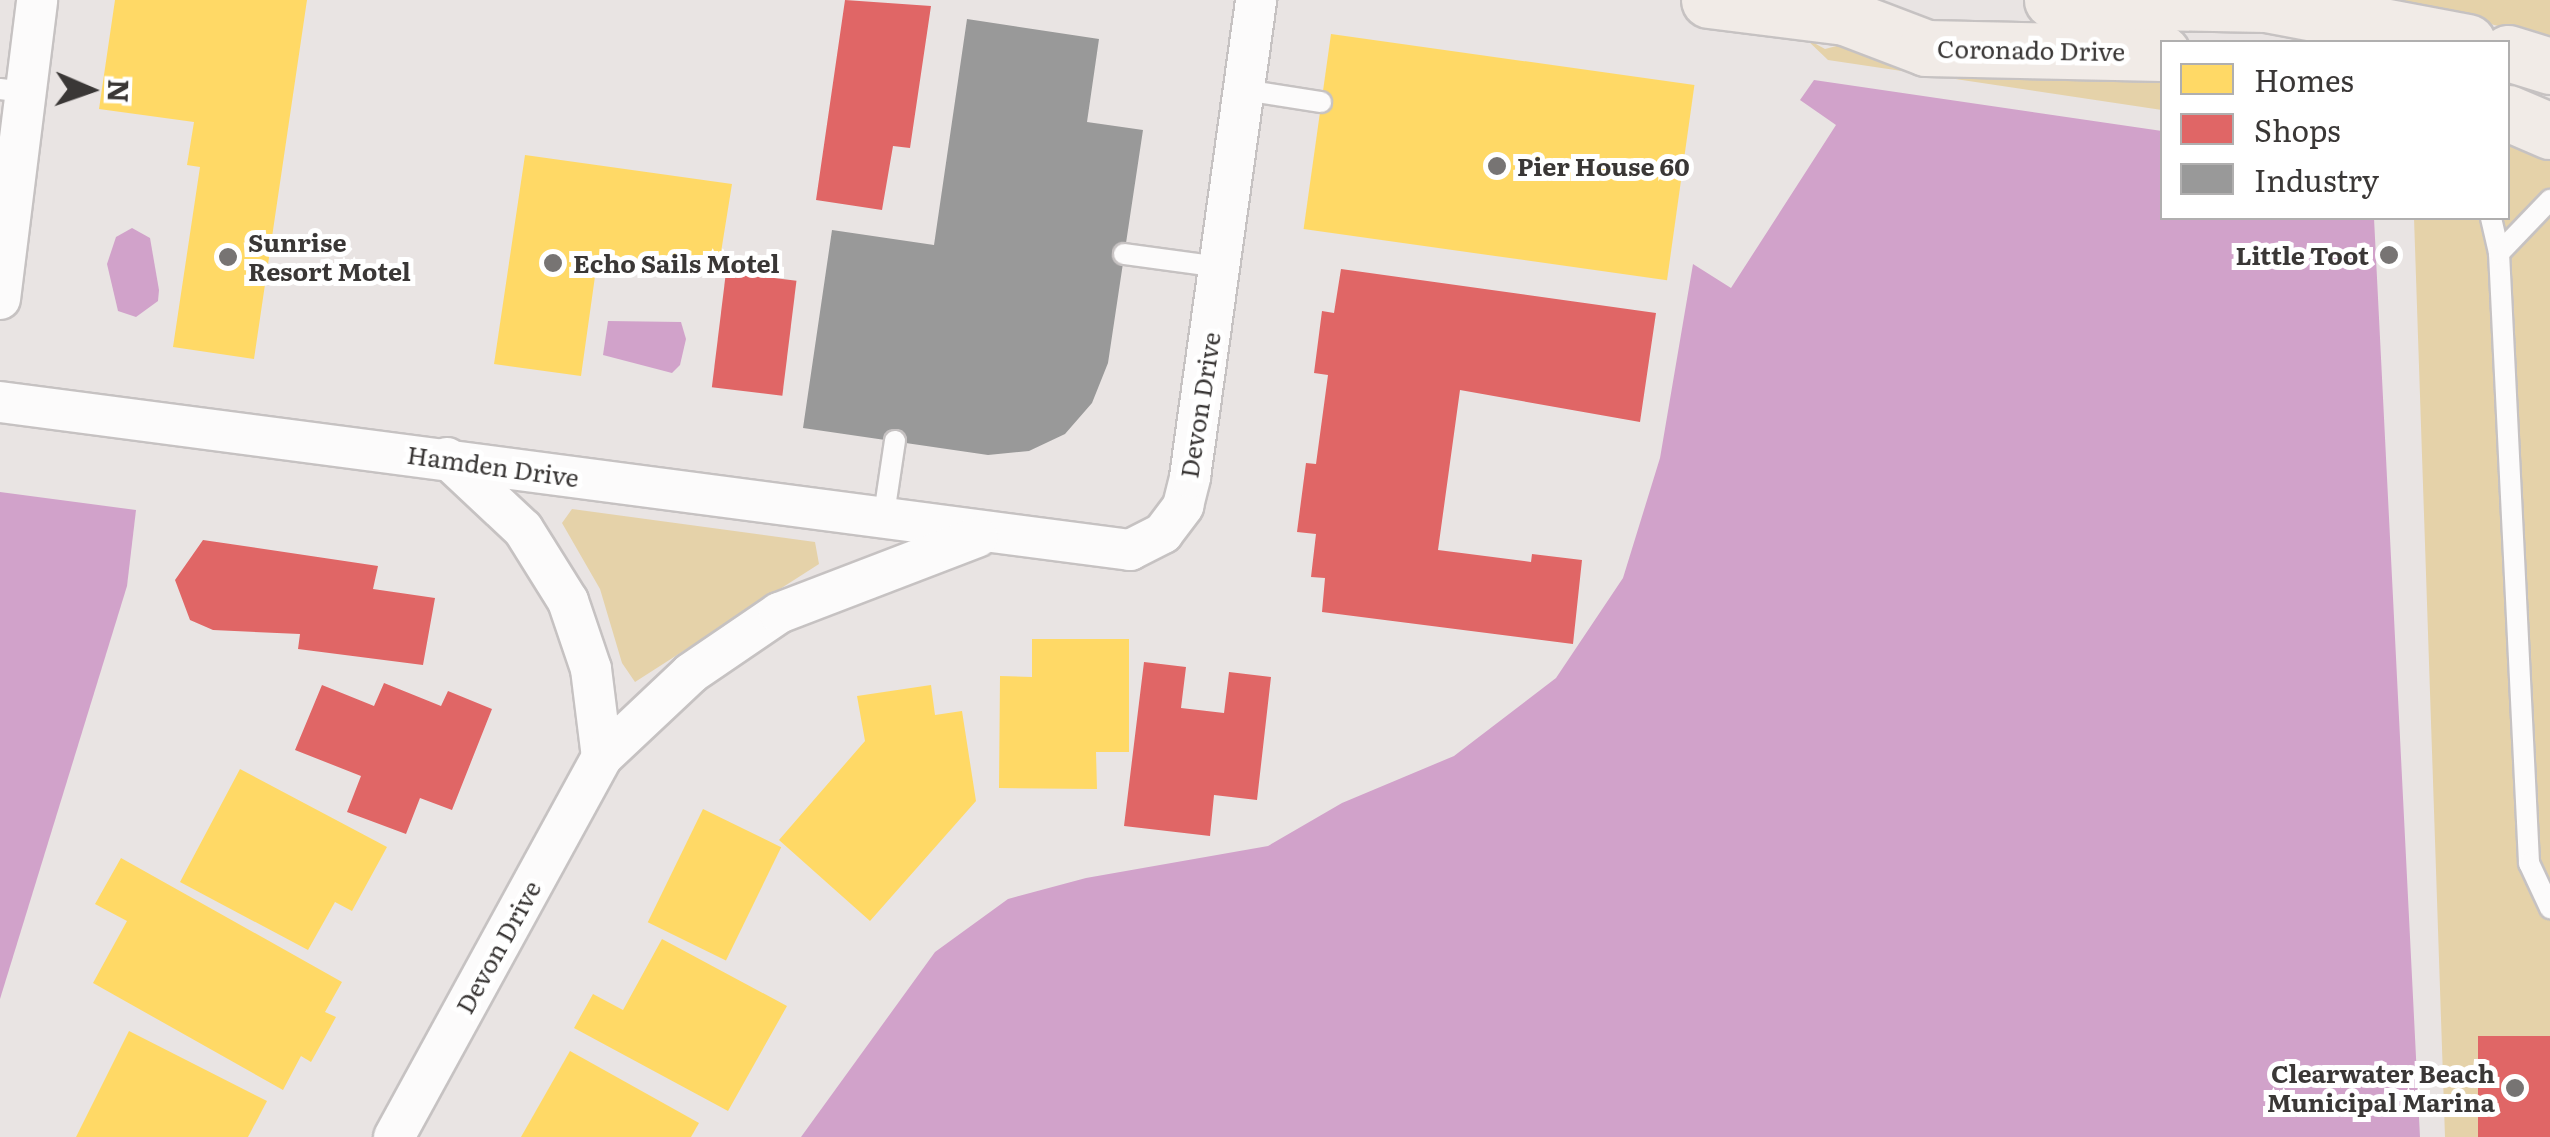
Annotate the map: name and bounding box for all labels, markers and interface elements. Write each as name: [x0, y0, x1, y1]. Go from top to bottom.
street label: Coronado Drive: [1937, 33, 2125, 67]
north arrow: [40, 40, 140, 140]
legend: [2160, 40, 2510, 220]
text: Homes: [2254, 57, 2354, 101]
text: N: [99, 79, 141, 104]
text: Shops: [2254, 107, 2341, 151]
place label: Pier House 60: [1517, 151, 1690, 181]
marker: Pier House 60: [1486, 155, 1508, 177]
text: Industry: [2254, 157, 2379, 201]
place label: Sunrise Resort Motel: [248, 228, 411, 287]
place label: Little Toot: [2235, 240, 2369, 270]
marker: Little Toot: [2378, 244, 2400, 266]
marker: Sunrise Resort Motel: [217, 246, 239, 268]
place label: Echo Sails Motel: [573, 248, 780, 278]
marker: Echo Sails Motel: [542, 252, 564, 274]
street label: Devon Drive: [1174, 330, 1226, 480]
street label: Hamden Drive: [405, 439, 581, 493]
street label: Devon Drive: [449, 875, 547, 1019]
place label: Clearwater Beach Municipal Marina: [2267, 1059, 2495, 1118]
marker: Clearwater Beach Municipal Marina: [2504, 1077, 2526, 1099]

